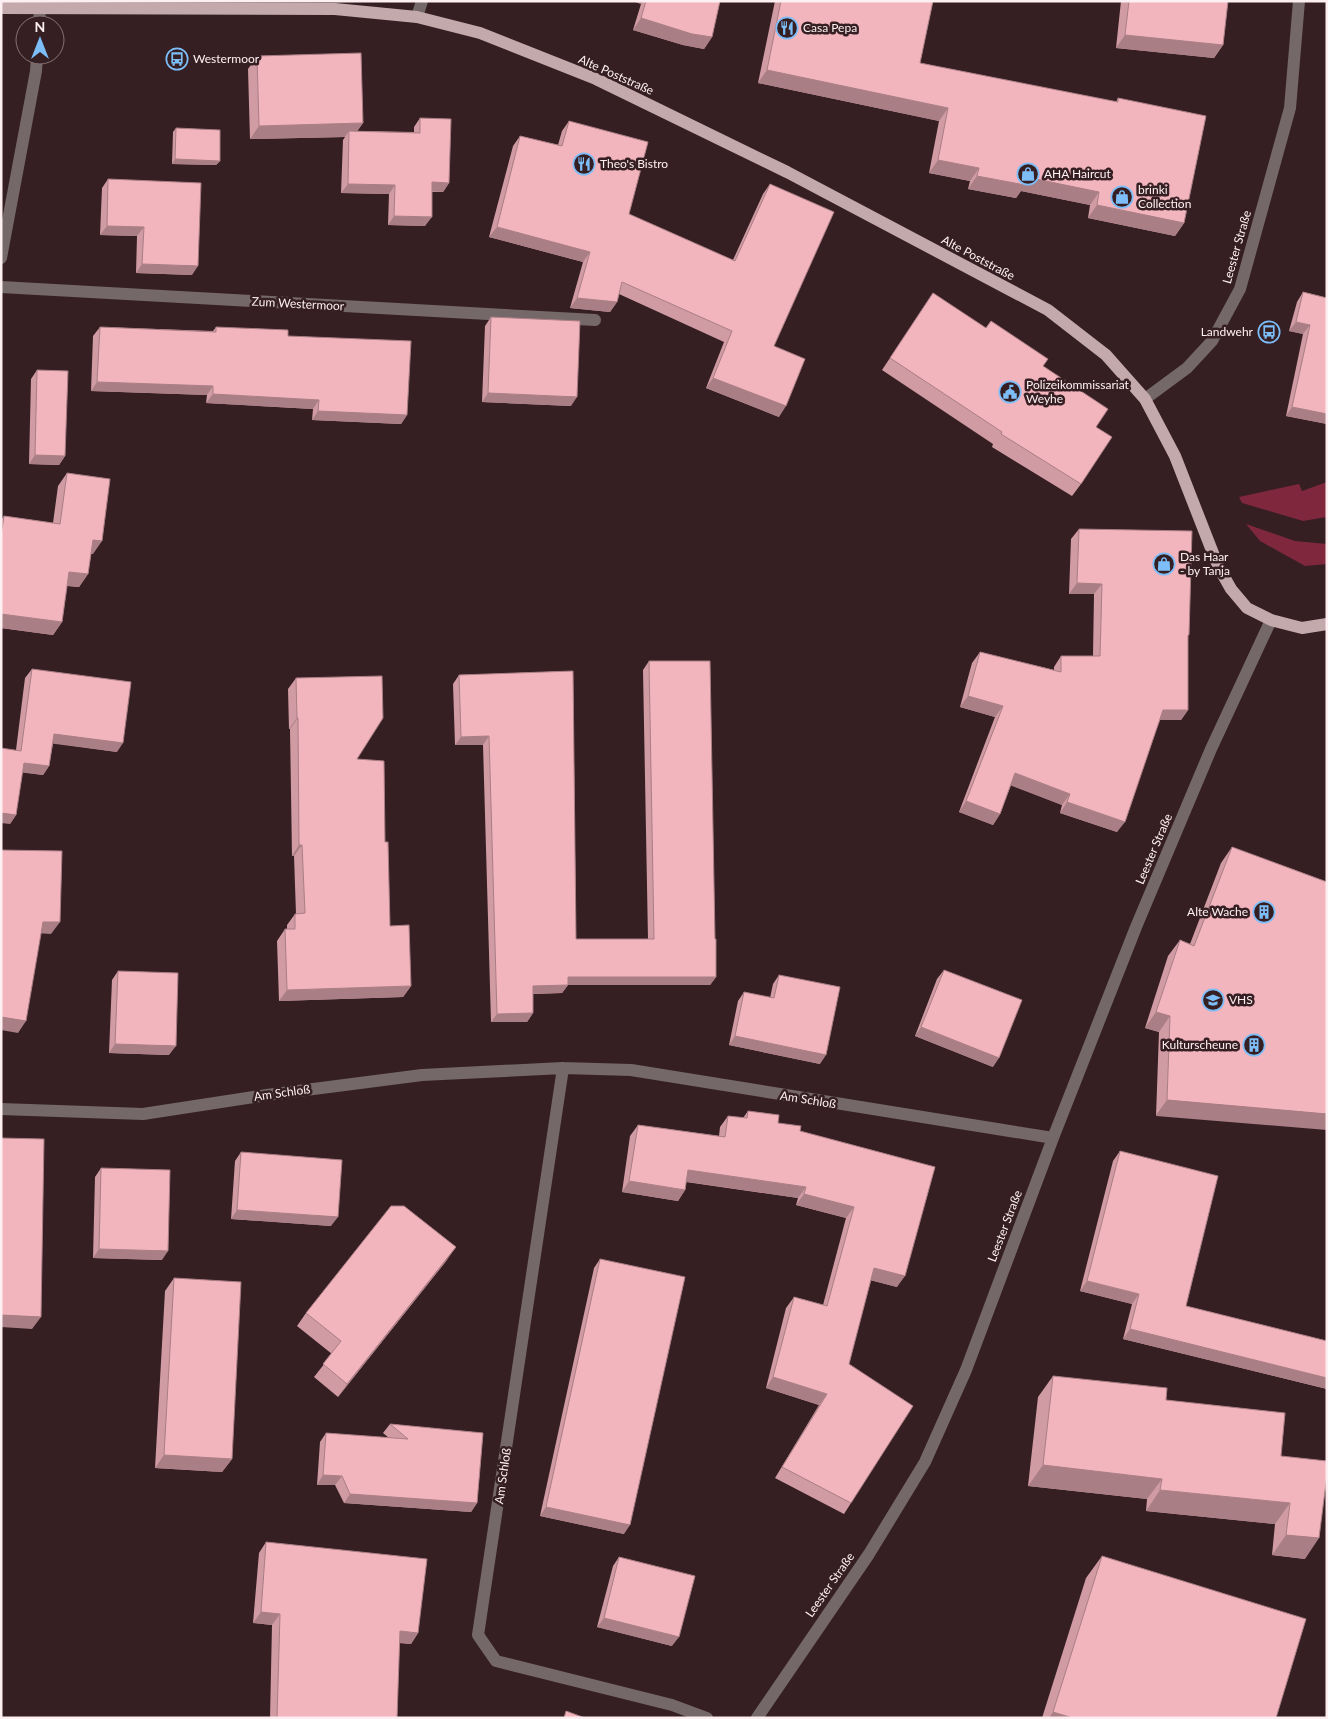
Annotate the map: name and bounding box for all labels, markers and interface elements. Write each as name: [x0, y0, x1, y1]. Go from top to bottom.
north arrow: [15, 15, 65, 65]
restaurant icon: Casa Pepa: [775, 16, 799, 40]
text: N: [35, 18, 45, 35]
place label: Casa Pepa: [803, 20, 857, 35]
bus stop icon: Westermoor: [165, 47, 189, 71]
place label: Westermoor: [193, 51, 260, 66]
street label: Alte Poststraße: [576, 51, 656, 98]
restaurant icon: Theo's Bistro: [572, 152, 596, 176]
place label: Theo's Bistro: [600, 156, 668, 171]
shop icon: AHA Haircut: [1016, 162, 1040, 186]
place label: AHA Haircut: [1044, 166, 1111, 181]
place label: brinki Collection: [1138, 182, 1191, 211]
shop icon: brinki Collection: [1110, 185, 1134, 209]
street label: Leester Straße: [1219, 209, 1254, 285]
street label: Alte Poststraße: [939, 232, 1017, 283]
street label: Zum Westermoor: [251, 294, 345, 313]
bus stop icon: Landwehr: [1257, 320, 1281, 344]
place label: Landwehr: [1201, 324, 1254, 339]
place label: Polizeikommissariat Weyhe: [1026, 377, 1130, 406]
public building icon: Polizeikommissariat Weyhe: [998, 380, 1022, 404]
place label: Das Haar - by Tanja: [1180, 549, 1230, 578]
shop icon: Das Haar - by Tanja: [1152, 552, 1176, 576]
street label: Leester Straße: [1132, 811, 1175, 886]
building icon: Alte Wache: [1252, 900, 1276, 924]
place label: Alte Wache: [1187, 904, 1248, 919]
school or university icon: VHS: [1201, 988, 1225, 1012]
place label: VHS: [1229, 992, 1253, 1007]
building icon: Kulturscheune: [1242, 1033, 1266, 1057]
place label: Kulturscheune: [1162, 1037, 1238, 1052]
street label: Am Schloß: [253, 1081, 311, 1104]
street label: Am Schloß: [779, 1088, 837, 1111]
street label: Leester Straße: [984, 1188, 1025, 1264]
street label: Am Schloß: [491, 1447, 514, 1505]
street label: Leester Straße: [802, 1550, 857, 1620]

